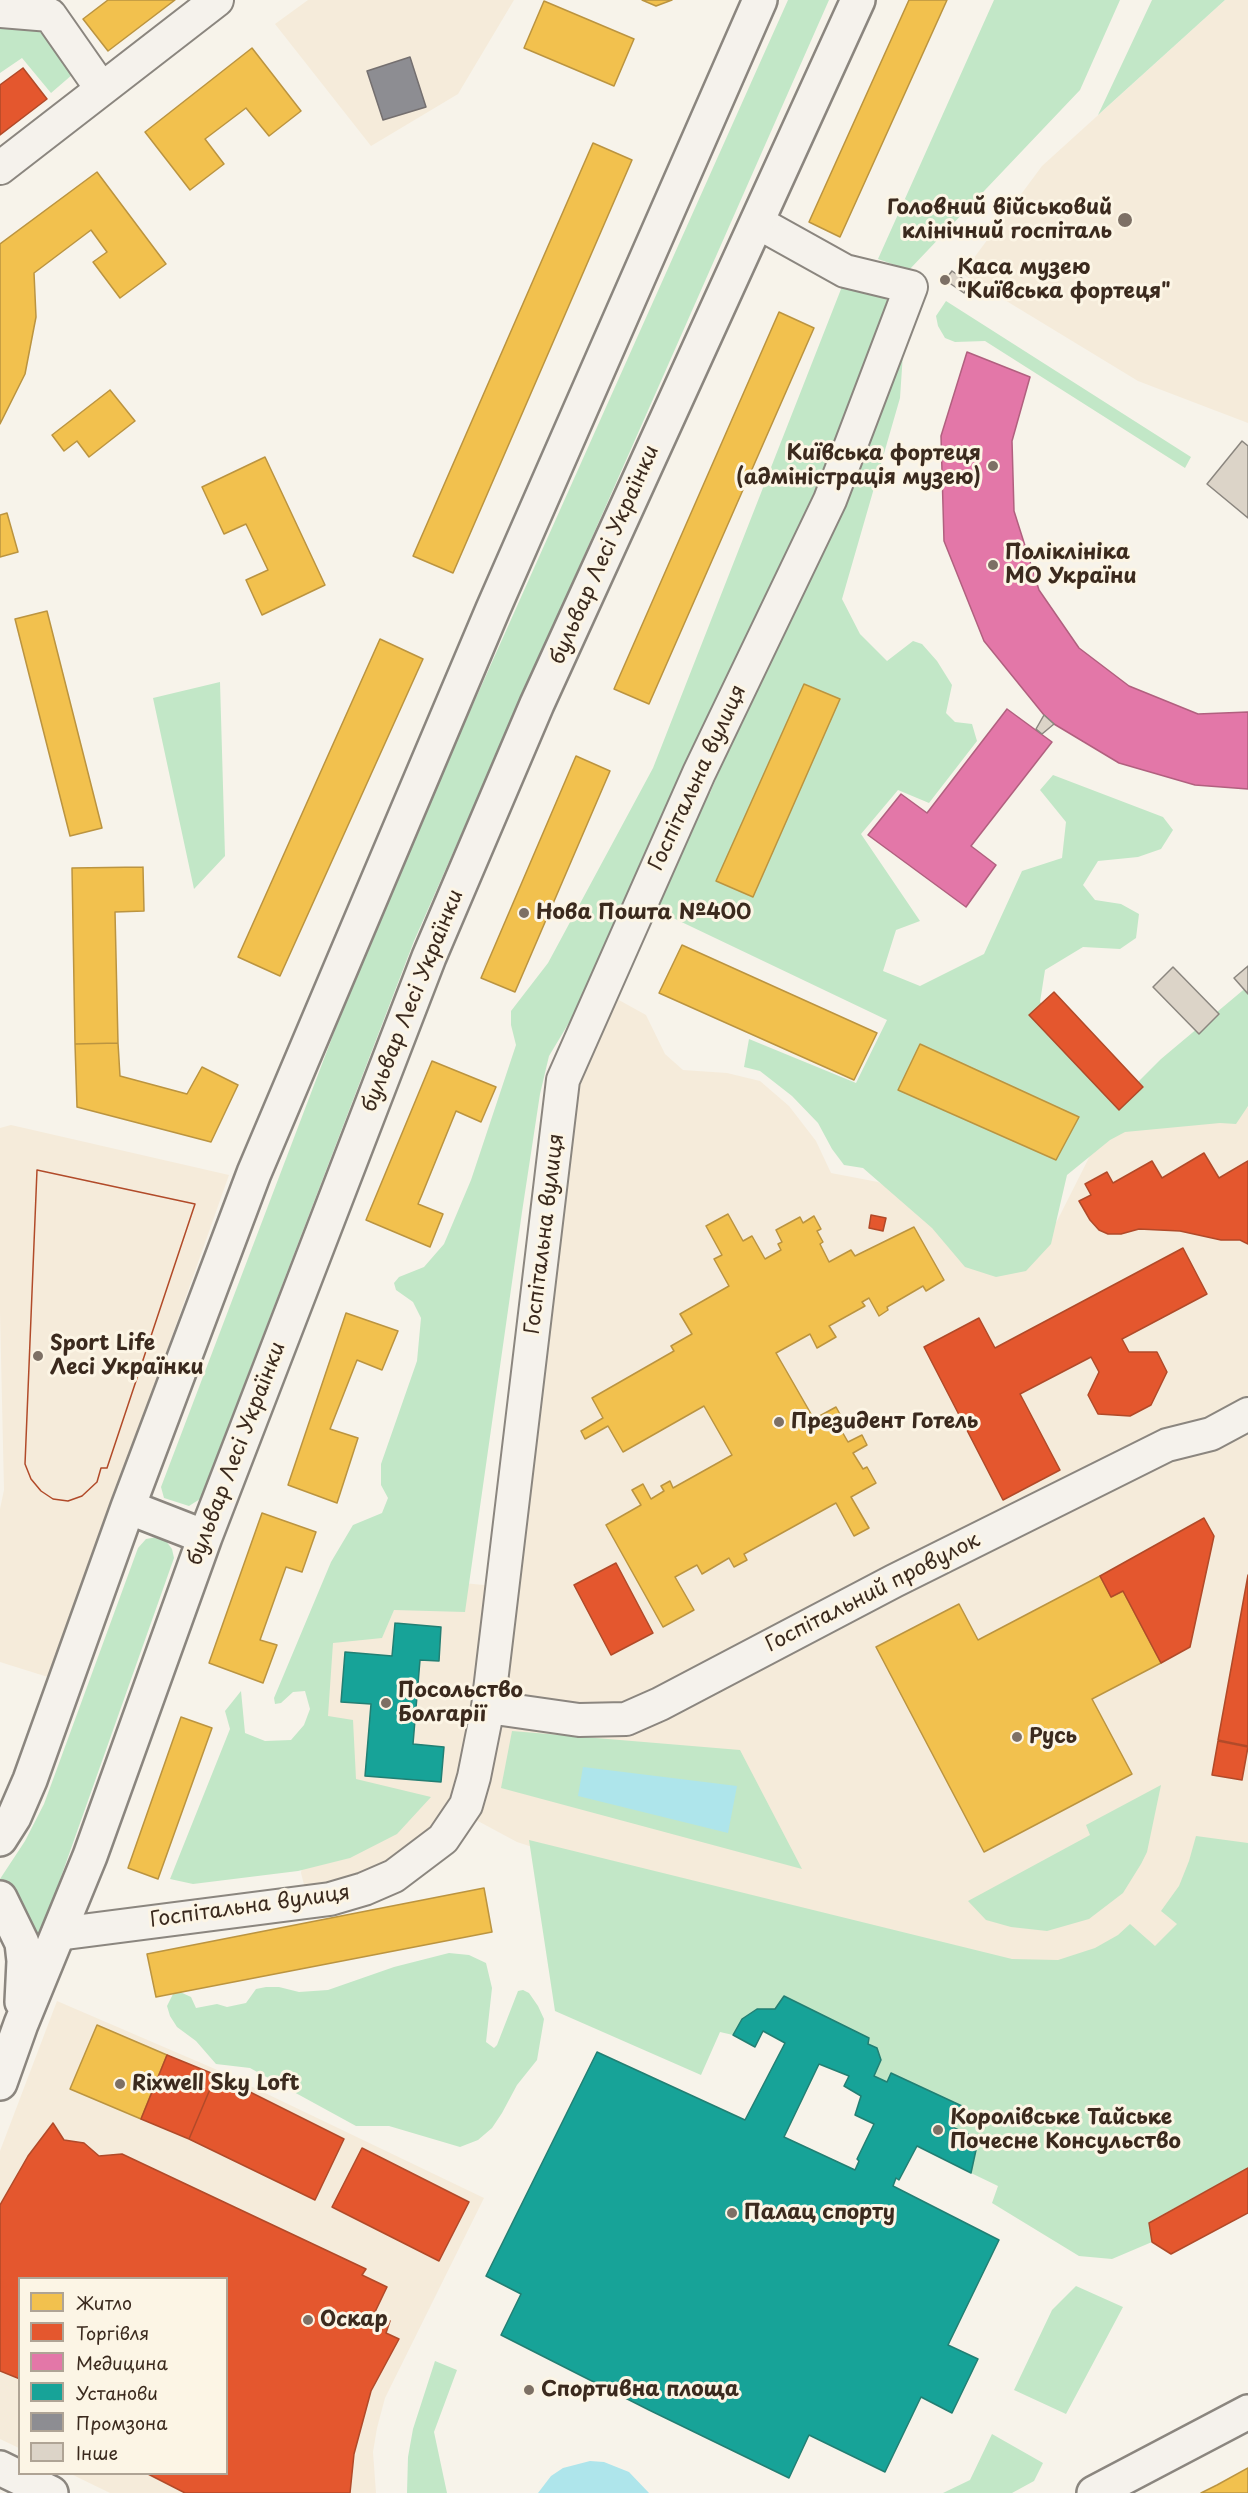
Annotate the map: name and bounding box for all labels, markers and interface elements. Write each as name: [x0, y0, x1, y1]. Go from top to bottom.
place label: Головний військовий клінічний госпіталь: [887, 195, 1112, 245]
marker: Головний військовий клінічний госпіталь: [1116, 211, 1134, 229]
place label: Каса музею "Київська фортеця": [957, 255, 1171, 305]
marker: Каса музею "Київська фортеця": [938, 273, 952, 287]
street label: бульвар Лесі Українки: [545, 441, 665, 669]
place label: Київська фортеця (адміністрація музею): [736, 441, 981, 491]
marker: Київська фортеця (адміністрація музею): [986, 459, 1000, 473]
place label: Поліклініка МО України: [1005, 540, 1137, 590]
marker: Поліклініка МО України: [986, 558, 1000, 572]
street label: Госпітальна вулиця: [644, 681, 752, 875]
street label: бульвар Лесі Українки: [357, 886, 469, 1116]
place label: Нова Пошта №400: [536, 900, 751, 926]
marker: Нова Пошта №400: [517, 906, 531, 920]
street label: Госпітальна вулиця: [520, 1132, 570, 1336]
place label: Sport Life Лесі Українки: [50, 1331, 204, 1381]
street label: бульвар Лесі Українки: [183, 1339, 291, 1569]
marker: Sport Life Лесі Українки: [31, 1349, 45, 1363]
place label: Президент Готель: [791, 1409, 978, 1435]
marker: Президент Готель: [772, 1415, 786, 1429]
street label: Госпітальний провулок: [761, 1528, 985, 1658]
place label: Посольство Болгарії: [398, 1678, 523, 1728]
marker: Посольство Болгарії: [379, 1696, 393, 1710]
place label: Русь: [1029, 1724, 1077, 1750]
marker: Русь: [1010, 1730, 1024, 1744]
street label: Госпітальна вулиця: [148, 1880, 352, 1934]
place label: Rixwell Sky Loft: [132, 2071, 300, 2097]
marker: Rixwell Sky Loft: [113, 2077, 127, 2091]
place label: Королівське Тайське Почесне Консульство: [950, 2105, 1181, 2155]
marker: Королівське Тайське Почесне Консульство: [931, 2123, 945, 2137]
place label: Палац спорту: [744, 2200, 895, 2226]
marker: Палац спорту: [725, 2206, 739, 2220]
legend: [18, 2277, 228, 2475]
text: Житло: [76, 2289, 132, 2316]
place label: Оскар: [320, 2307, 388, 2333]
marker: Оскар: [301, 2313, 315, 2327]
text: Торгівля: [76, 2319, 149, 2346]
text: Медицина: [76, 2349, 168, 2376]
place label: Спортивна площа: [541, 2377, 739, 2403]
text: Установи: [76, 2379, 158, 2406]
marker: Спортивна площа: [522, 2383, 536, 2397]
text: Промзона: [76, 2409, 167, 2436]
text: Інше: [76, 2439, 118, 2466]

